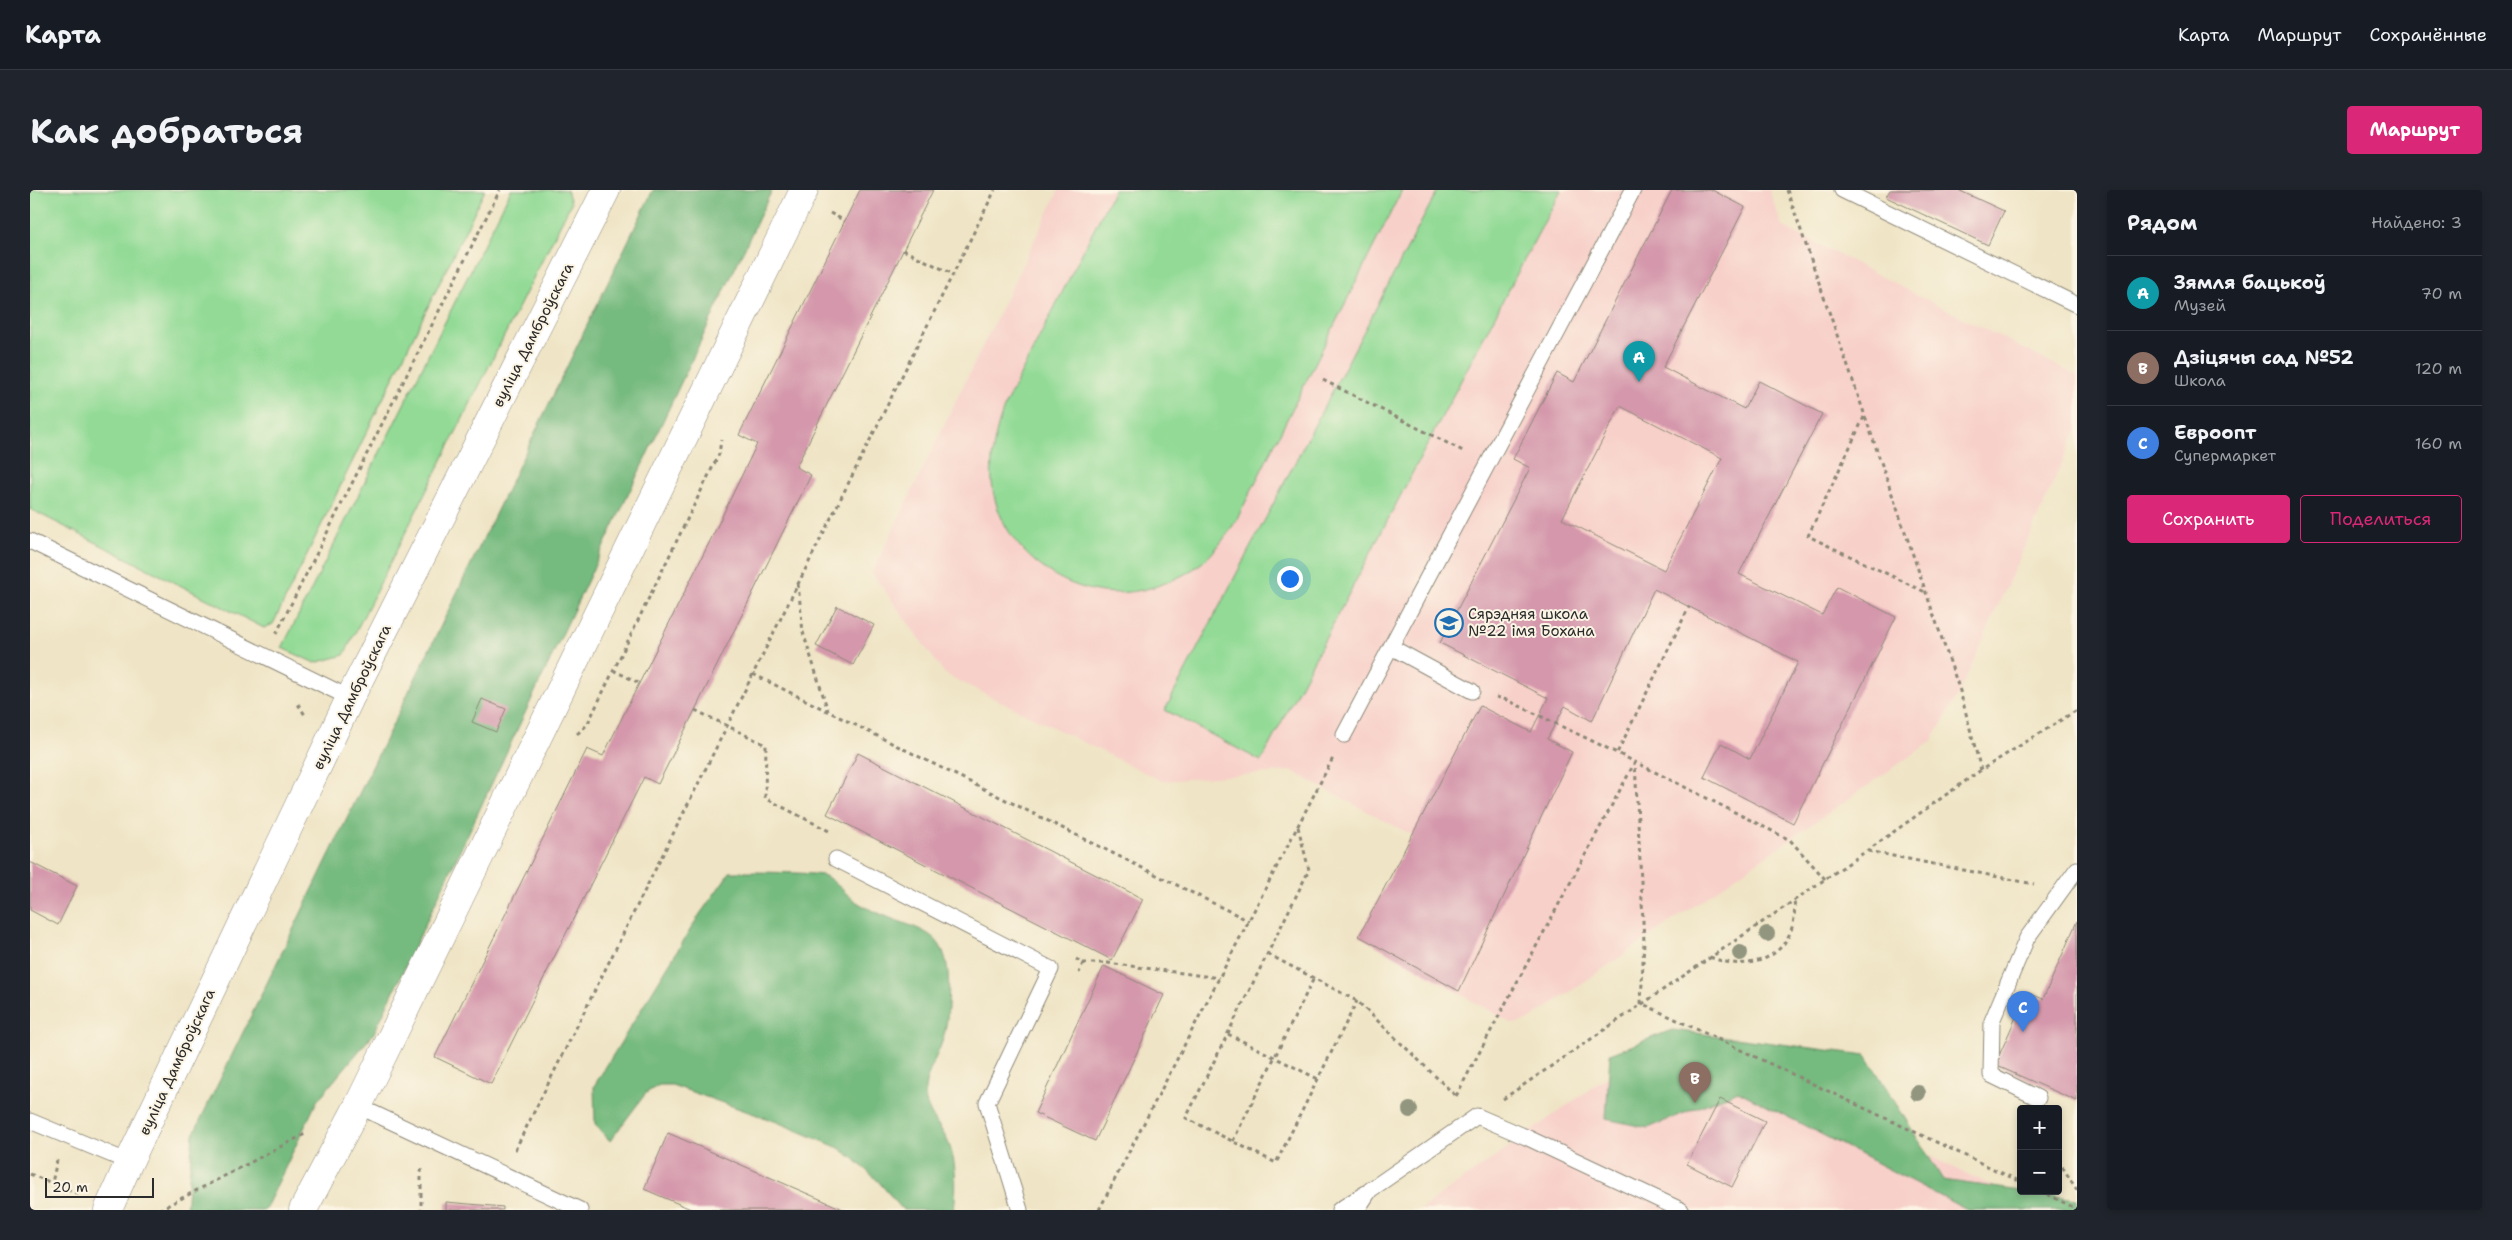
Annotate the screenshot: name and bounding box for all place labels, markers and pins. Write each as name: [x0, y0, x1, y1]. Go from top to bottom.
pin: A: [1623, 341, 1655, 382]
place label: Сярэдняя школа №22 імя Бохана: [1468, 604, 1595, 641]
school or university icon: Сярэдняя школа №22 імя Бохана: [1434, 608, 1464, 638]
pin: C: [2007, 991, 2039, 1032]
pin: B: [1679, 1062, 1711, 1103]

